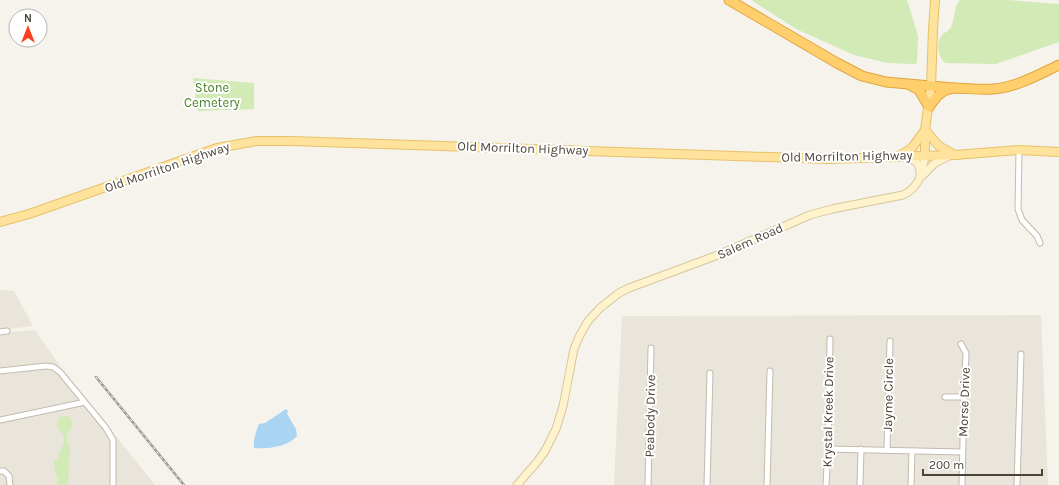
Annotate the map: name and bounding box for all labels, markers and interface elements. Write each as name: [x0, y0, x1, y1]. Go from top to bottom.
north arrow: [8, 8, 48, 48]
text: N: [24, 12, 32, 25]
park label: Stone Cemetery: [184, 80, 240, 110]
street label: Old Morrilton Highway: [457, 138, 589, 158]
street label: Old Morrilton Highway: [103, 139, 231, 195]
street label: Old Morrilton Highway: [781, 147, 913, 165]
street label: Salem Road: [715, 220, 785, 262]
street label: Krystal Kreek Drive: [820, 356, 836, 468]
street label: Jayme Circle: [880, 358, 896, 432]
street label: Morse Drive: [955, 367, 973, 437]
street label: Peabody Drive: [642, 374, 658, 458]
scale bar: [923, 451, 1042, 477]
text: 200 m: [929, 458, 964, 472]

